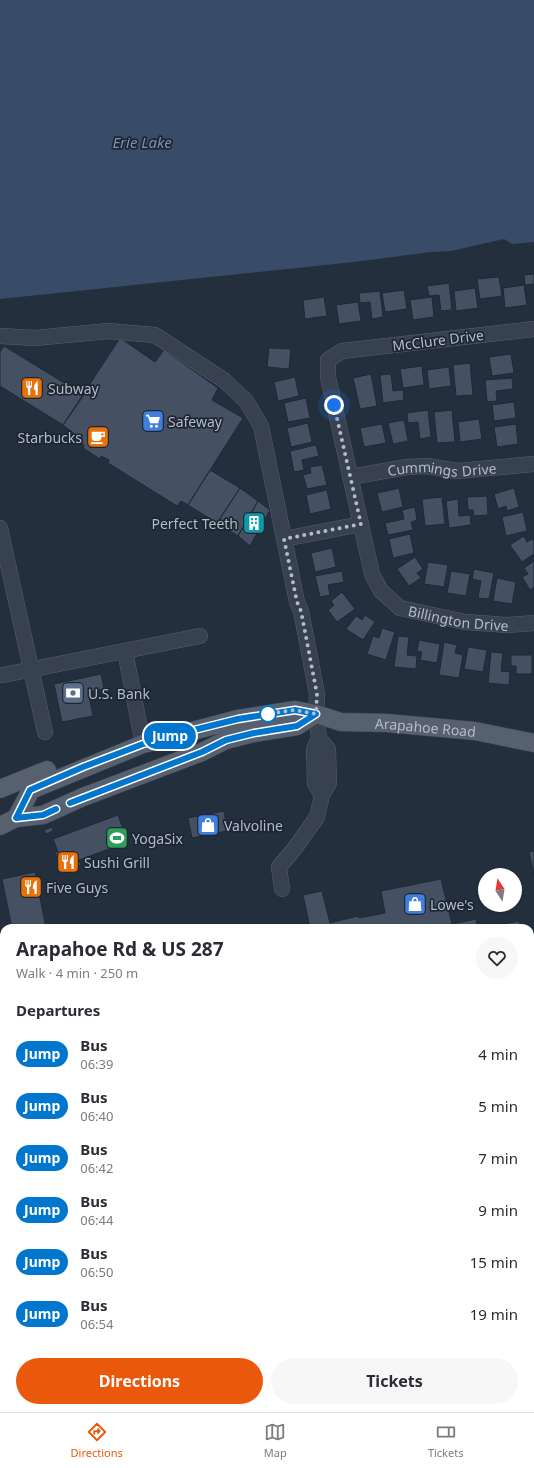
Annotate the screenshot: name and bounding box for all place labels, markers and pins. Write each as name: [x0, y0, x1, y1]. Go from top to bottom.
restaurant icon: Subway: [19, 375, 45, 401]
place label: Subway: [48, 379, 100, 398]
supermarket icon: Safeway: [140, 408, 166, 434]
place label: Safeway: [168, 412, 223, 431]
cafe icon: Starbucks: [85, 424, 111, 450]
place label: Starbucks: [17, 428, 82, 447]
building icon: Perfect Teeth: [241, 510, 267, 536]
place label: Perfect Teeth: [151, 514, 238, 533]
bank icon: U.S. Bank: [60, 680, 86, 706]
place label: U.S. Bank: [88, 684, 150, 703]
unlabelled marker: [259, 705, 277, 723]
shop icon: Valvoline: [195, 812, 221, 838]
place label: Valvoline: [224, 816, 283, 835]
sports icon: YogaSix: [104, 825, 130, 851]
place label: YogaSix: [132, 829, 183, 848]
restaurant icon: Sushi Grill: [55, 849, 81, 875]
place label: Sushi Grill: [84, 853, 150, 872]
restaurant icon: Five Guys: [18, 874, 44, 900]
place label: Five Guys: [46, 878, 109, 897]
shop icon: Lowe's: [402, 891, 428, 917]
place label: Lowe's: [430, 895, 474, 914]

